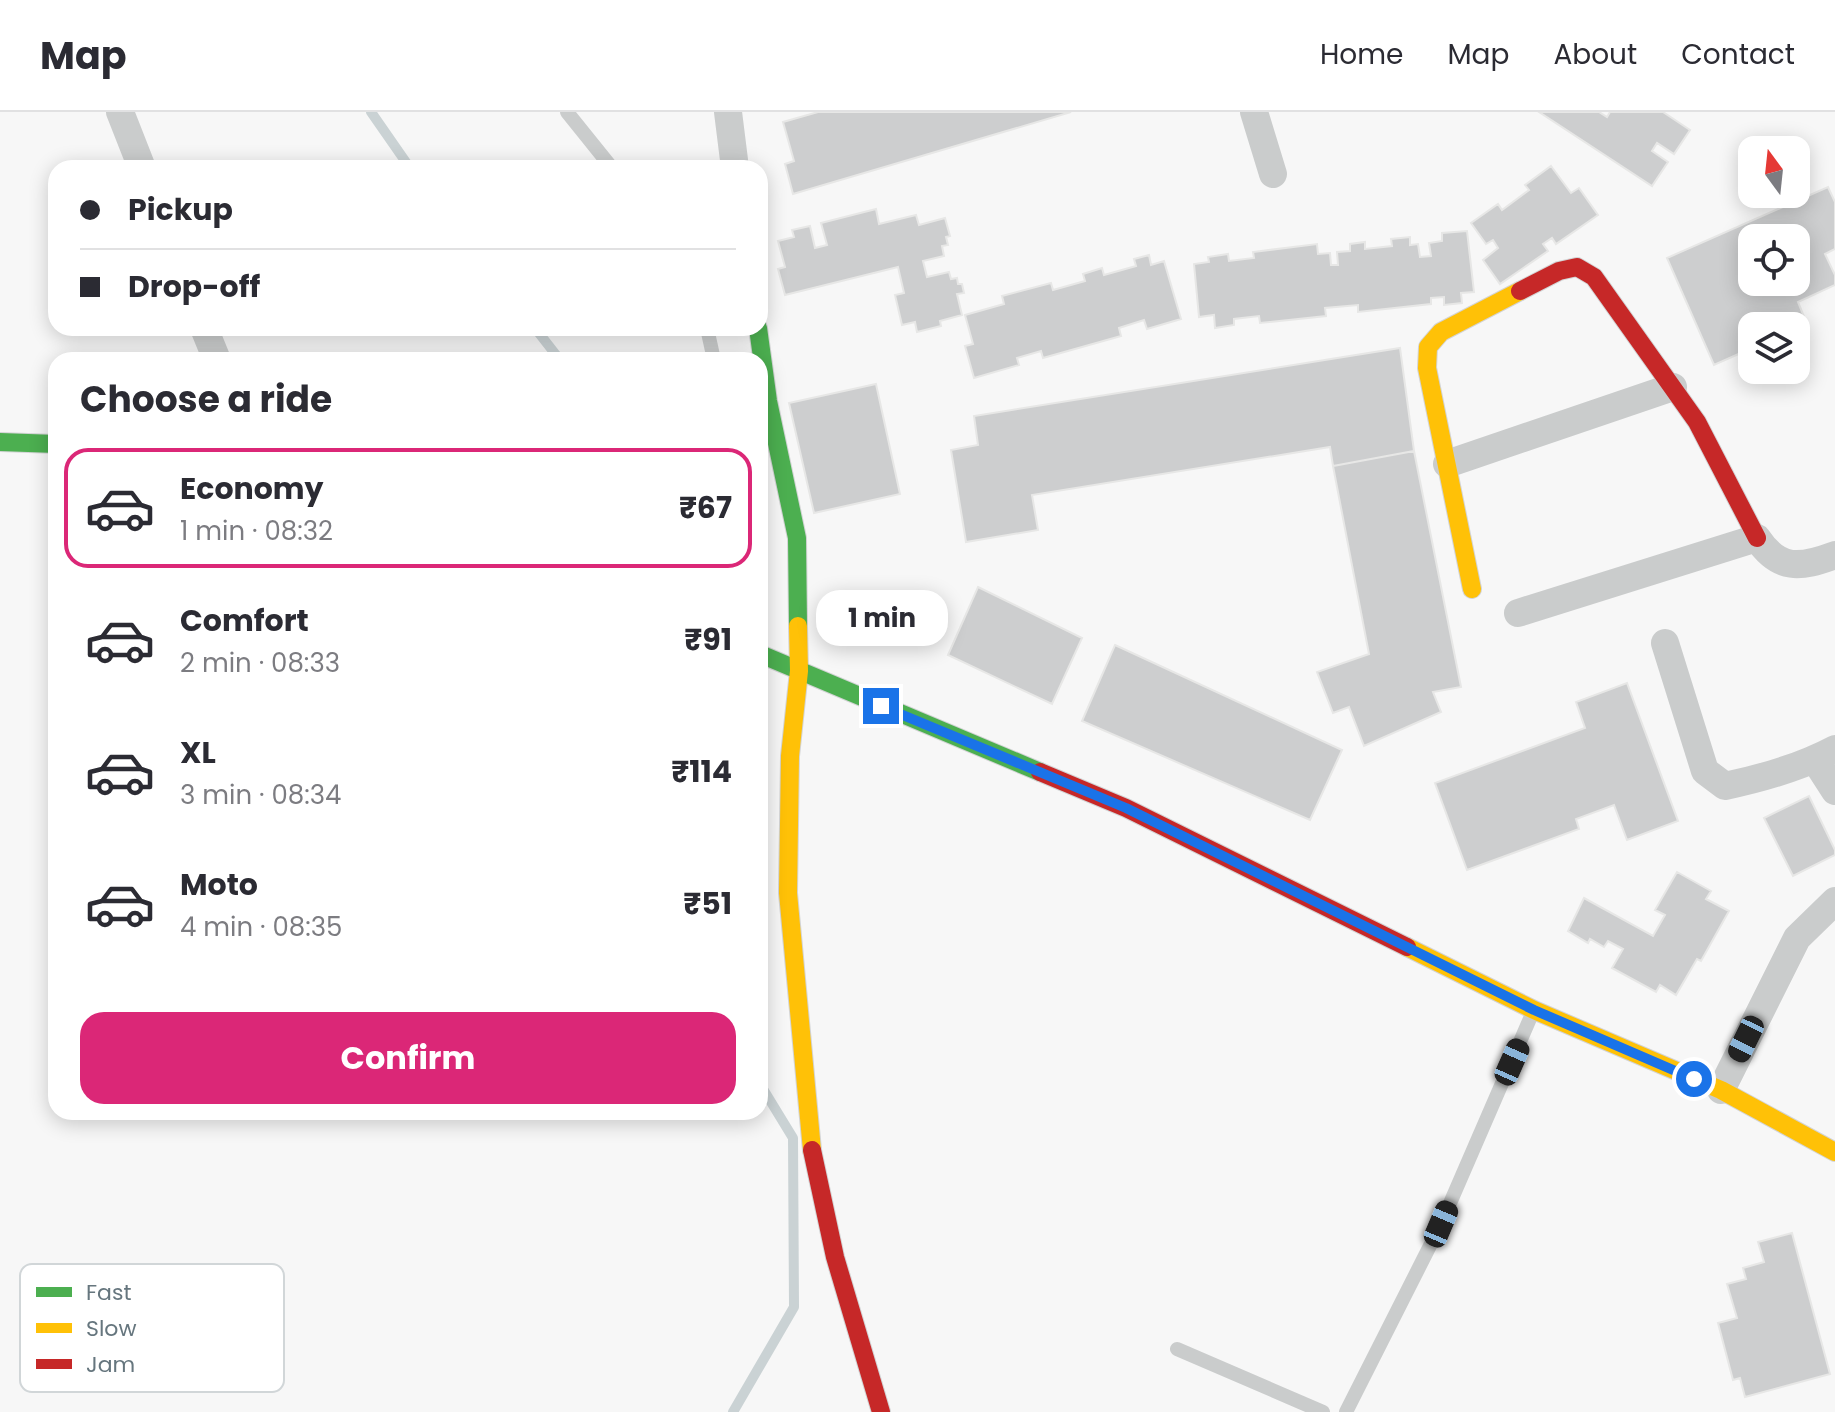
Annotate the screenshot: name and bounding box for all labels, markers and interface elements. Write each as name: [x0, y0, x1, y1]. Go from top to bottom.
text: Map: [40, 29, 127, 82]
text: Home: [1320, 35, 1403, 74]
text: Map: [1447, 35, 1509, 74]
text: About: [1553, 35, 1637, 74]
text: Contact: [1681, 35, 1795, 74]
north arrow: [1738, 136, 1810, 208]
map controls: [1738, 136, 1810, 384]
text: Pickup: [128, 188, 233, 231]
button: locate: [1738, 224, 1810, 296]
text: Drop-off: [128, 265, 260, 308]
button: layers: [1738, 312, 1810, 384]
text: Choose a ride: [80, 374, 332, 425]
text: Economy: [180, 467, 324, 510]
icon: car: [84, 472, 156, 544]
text: ₹67: [679, 486, 732, 529]
text: 1 min · 08:32: [180, 513, 333, 549]
callout: 1 min: [815, 590, 947, 646]
text: Comfort: [180, 599, 309, 642]
text: 1 min: [848, 600, 916, 636]
icon: car: [84, 604, 156, 676]
text: ₹91: [684, 618, 732, 661]
text: 2 min · 08:33: [180, 645, 340, 681]
route end: [863, 688, 899, 724]
text: XL: [180, 731, 216, 774]
icon: car: [84, 736, 156, 808]
text: ₹114: [671, 750, 732, 793]
text: 3 min · 08:34: [180, 777, 341, 813]
text: Moto: [180, 863, 258, 906]
icon: car: [84, 868, 156, 940]
text: ₹51: [683, 882, 732, 925]
text: 4 min · 08:35: [180, 909, 342, 945]
button: Confirm: [80, 1012, 736, 1104]
car: [1725, 1012, 1767, 1066]
car: [1491, 1035, 1533, 1089]
route start: [1676, 1061, 1712, 1097]
car: [1421, 1197, 1461, 1251]
legend: [20, 1264, 284, 1392]
text: Fast: [86, 1277, 131, 1308]
text: Slow: [86, 1313, 136, 1344]
text: Jam: [86, 1349, 135, 1380]

